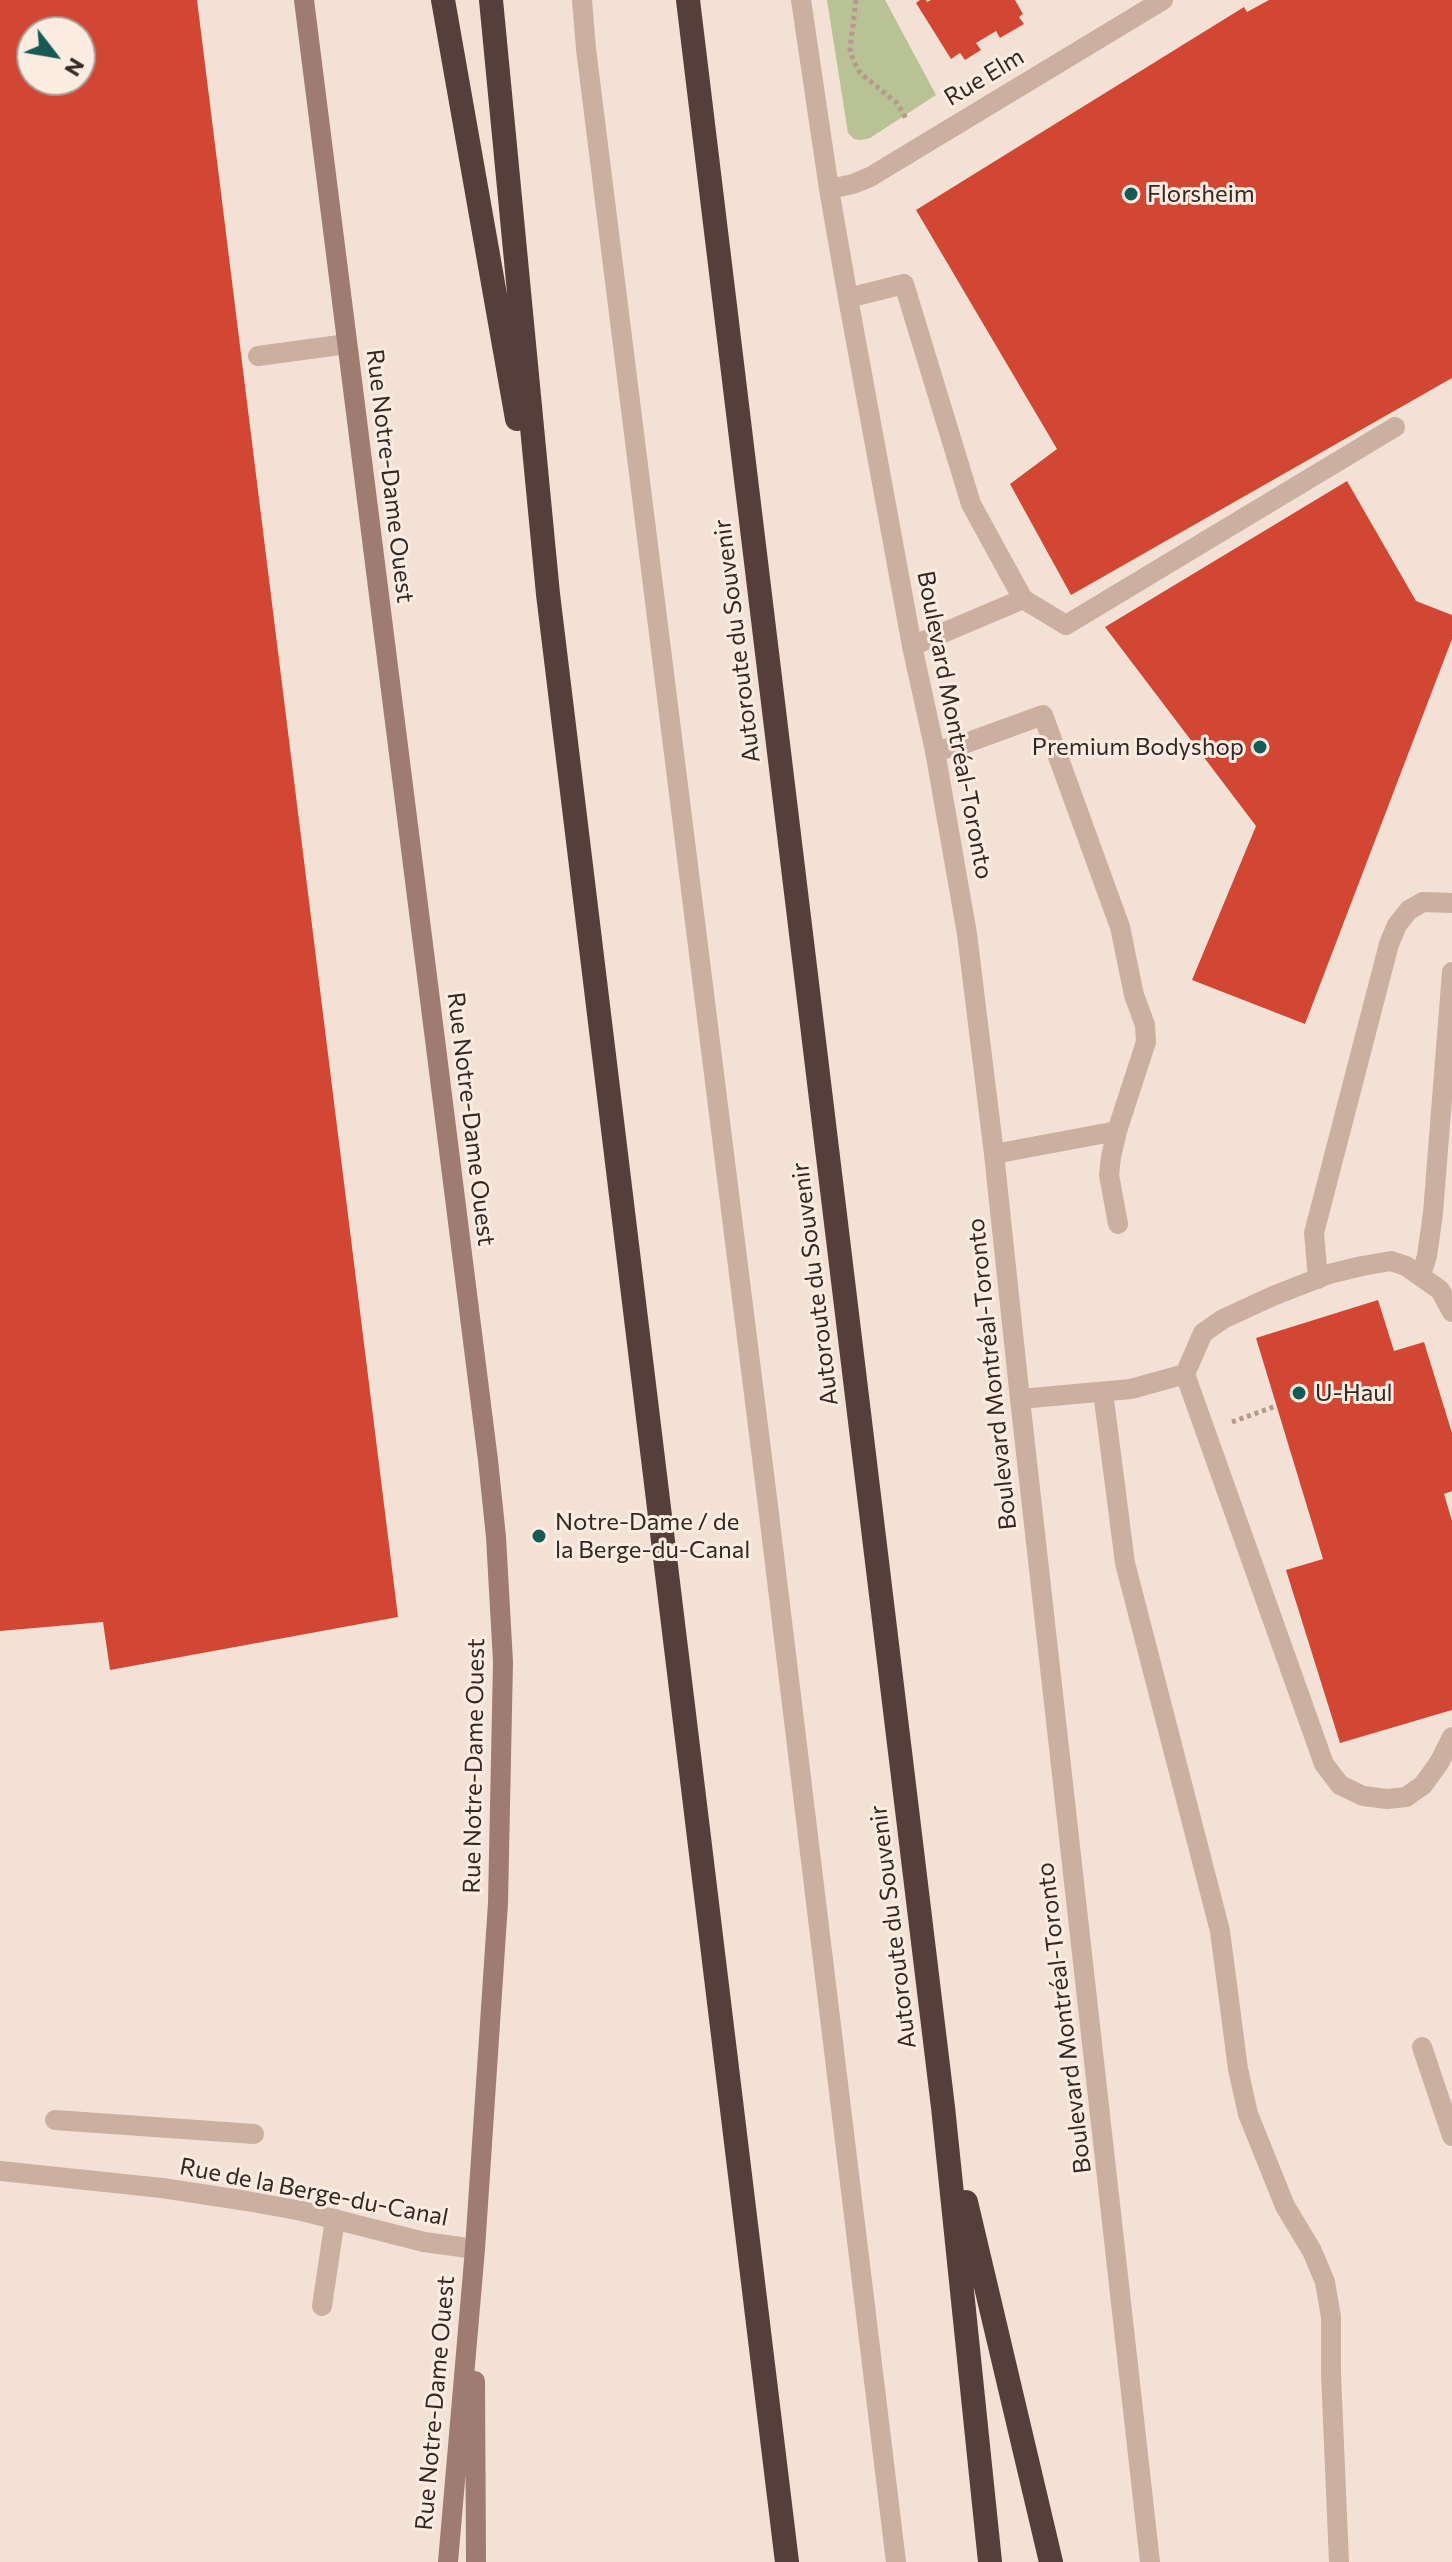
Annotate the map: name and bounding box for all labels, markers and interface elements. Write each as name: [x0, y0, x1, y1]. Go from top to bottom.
north arrow: [16, 16, 96, 96]
street label: Rue Elm: [939, 42, 1029, 112]
text: N: [59, 54, 91, 82]
place label: Florsheim: [1147, 180, 1255, 208]
marker: Florsheim: [1122, 185, 1140, 203]
street label: Rue Notre-Dame Ouest: [360, 347, 420, 605]
street label: Autoroute du Souvenir: [708, 518, 766, 764]
street label: Boulevard Montréal-Toronto: [911, 569, 999, 881]
place label: Premium Bodyshop: [1032, 733, 1244, 761]
marker: Premium Bodyshop: [1251, 738, 1269, 756]
street label: Rue Notre-Dame Ouest: [441, 990, 501, 1248]
street label: Autoroute du Souvenir: [786, 1161, 844, 1407]
street label: Boulevard Montréal-Toronto: [961, 1217, 1023, 1531]
place label: U-Haul: [1315, 1379, 1393, 1407]
marker: U-Haul: [1290, 1384, 1308, 1402]
place label: Notre-Dame / de la Berge-du-Canal: [555, 1508, 750, 1564]
marker: Notre-Dame / de la Berge-du-Canal: [530, 1527, 548, 1545]
street label: Rue Notre-Dame Ouest: [457, 1638, 491, 1894]
street label: Autoroute du Souvenir: [864, 1804, 922, 2050]
street label: Boulevard Montréal-Toronto: [1031, 1861, 1097, 2175]
street label: Rue de la Berge-du-Canal: [177, 2152, 451, 2232]
street label: Rue Notre-Dame Ouest: [410, 2274, 460, 2532]

